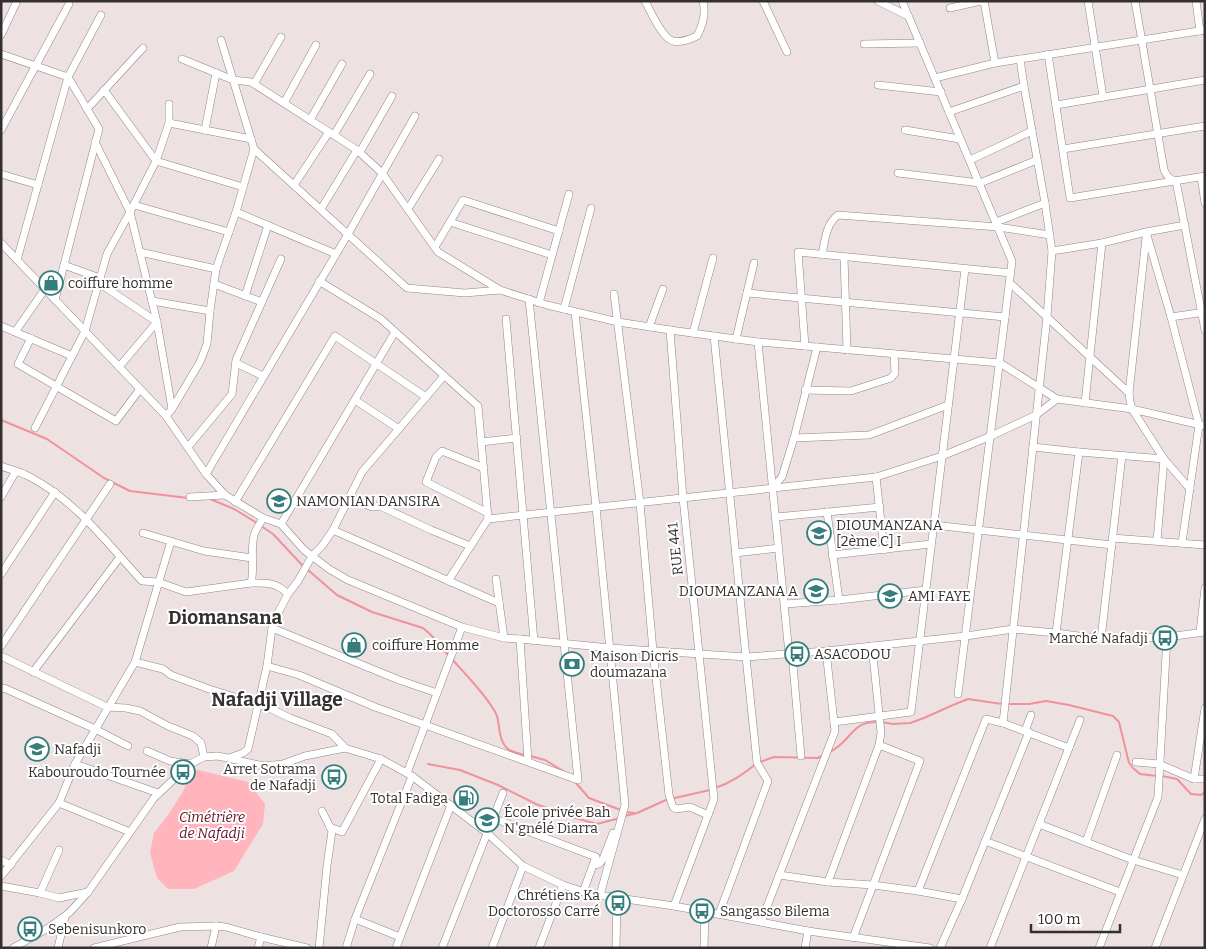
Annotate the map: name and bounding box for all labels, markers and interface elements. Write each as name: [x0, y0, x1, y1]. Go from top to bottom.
shop icon: coiffure homme: [38, 270, 64, 296]
place label: coiffure homme: [68, 275, 173, 292]
school or university icon: NAMONIAN DANSIRA: [266, 488, 292, 514]
place label: NAMONIAN DANSIRA: [296, 493, 440, 510]
place label: DIOUMANZANA [2ème C] I: [836, 517, 943, 550]
school or university icon: DIOUMANZANA [2ème C] I: [806, 520, 832, 546]
street label: RUE 441: [664, 521, 687, 576]
school or university icon: DIOUMANZANA A: [803, 578, 829, 604]
place label: DIOUMANZANA A: [679, 583, 798, 600]
school or university icon: AMI FAYE: [877, 583, 903, 609]
place label: AMI FAYE: [908, 588, 971, 605]
district label: Diomansana: [168, 606, 282, 629]
bus stop icon: Marché Nafadji: [1152, 625, 1178, 651]
place label: Marché Nafadji: [1049, 630, 1148, 647]
shop icon: coiffure Homme: [341, 632, 367, 658]
place label: coiffure Homme: [372, 637, 479, 654]
bus stop icon: ASACODOU: [784, 641, 810, 667]
place label: ASACODOU: [814, 646, 892, 663]
place label: Maison Dicris doumazana: [590, 648, 678, 681]
bank icon: Maison Dicris doumazana: [559, 651, 585, 677]
district label: Nafadji Village: [211, 688, 343, 711]
school or university icon: Nafadji: [24, 736, 50, 762]
place label: Nafadji: [54, 741, 101, 758]
bus stop icon: Kabouroudo Tournée: [170, 759, 196, 785]
place label: Arret Sotrama de Nafadji: [223, 761, 316, 794]
place label: Kabouroudo Tournée: [28, 764, 166, 781]
bus stop icon: Arret Sotrama de Nafadji: [321, 764, 347, 790]
fuel station icon: Total Fadiga: [453, 785, 479, 811]
place label: Total Fadiga: [370, 790, 448, 807]
place label: École privée Bah N'gnélé Diarra: [504, 803, 611, 837]
school or university icon: École privée Bah N'gnélé Diarra: [474, 807, 500, 833]
park label: Cimétrière de Nafadji: [179, 809, 245, 842]
place label: Chrétiens Ka Doctorosso Carré: [488, 887, 600, 920]
bus stop icon: Chrétiens Ka Doctorosso Carré: [605, 890, 631, 916]
bus stop icon: Sangasso Bilema: [689, 898, 715, 924]
scale bar: [1031, 902, 1120, 934]
place label: Sangasso Bilema: [720, 903, 830, 920]
text: 100 m: [1038, 910, 1081, 928]
bus stop icon: Sebenisunkoro: [17, 916, 43, 942]
place label: Sebenisunkoro: [48, 921, 146, 938]

